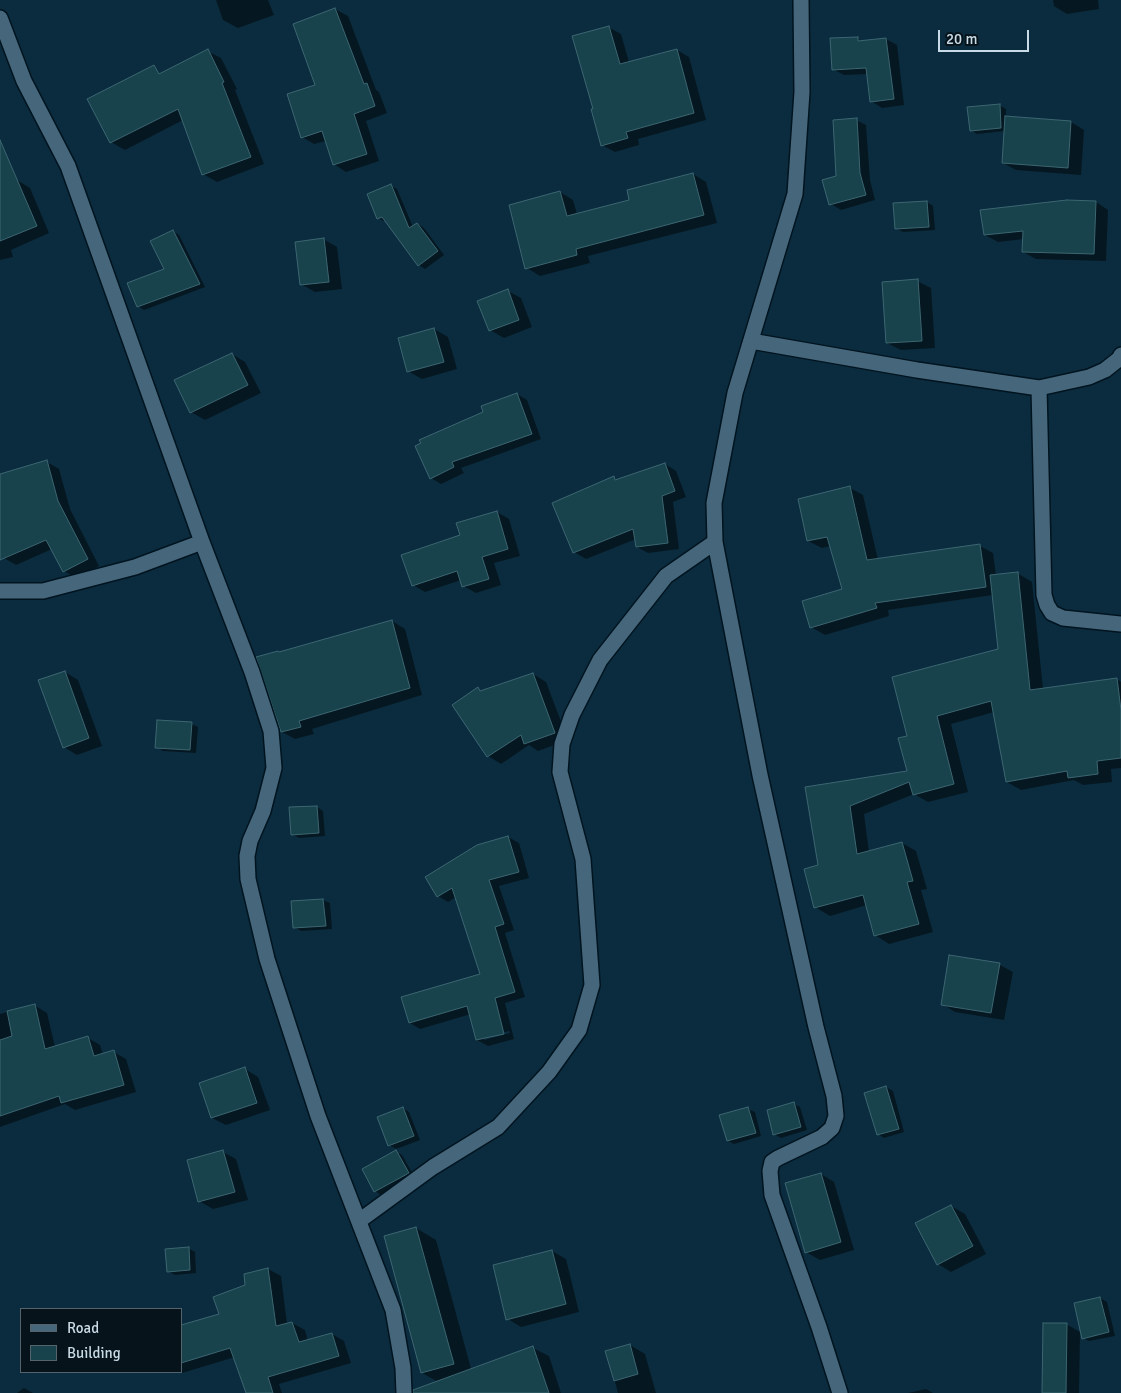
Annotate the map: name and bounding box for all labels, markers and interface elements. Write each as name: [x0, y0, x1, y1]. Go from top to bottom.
scale bar: [941, 20, 1032, 52]
text: 20 m: [946, 30, 977, 48]
legend: [20, 1308, 182, 1373]
text: Road: [67, 1319, 99, 1337]
text: Building: [67, 1344, 121, 1362]

